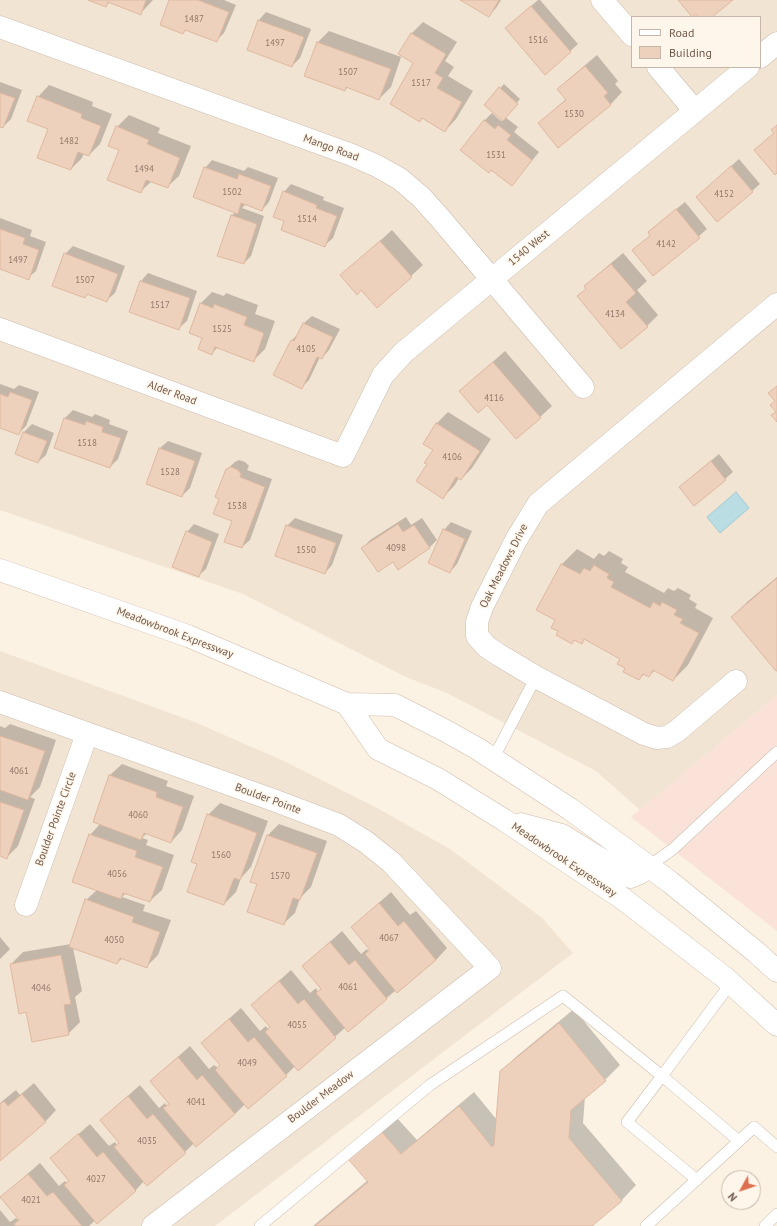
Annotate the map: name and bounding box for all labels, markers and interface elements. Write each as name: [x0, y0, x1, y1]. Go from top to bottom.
house number: 1487: [184, 14, 204, 24]
legend: [631, 16, 761, 68]
text: Road: [669, 25, 694, 40]
house number: 1516: [528, 35, 548, 45]
house number: 1497: [265, 38, 285, 48]
text: Building: [669, 45, 712, 60]
house number: 1507: [338, 67, 358, 77]
house number: 1517: [411, 78, 431, 88]
house number: 1530: [564, 109, 584, 119]
street label: Mango Road: [301, 132, 361, 164]
house number: 1482: [59, 136, 79, 146]
house number: 1531: [486, 150, 506, 160]
house number: 1494: [134, 164, 154, 174]
house number: 1502: [222, 187, 242, 197]
house number: 4152: [714, 189, 734, 199]
house number: 1514: [297, 214, 317, 224]
street label: 1540 West: [506, 227, 552, 269]
house number: 4142: [656, 239, 676, 249]
house number: 1497: [8, 255, 28, 265]
house number: 1507: [75, 275, 95, 285]
house number: 1517: [150, 300, 170, 310]
house number: 4134: [605, 309, 625, 319]
house number: 1525: [212, 324, 232, 334]
house number: 4105: [296, 344, 316, 354]
street label: Alder Road: [146, 378, 198, 408]
house number: 4116: [484, 393, 504, 403]
house number: 1518: [77, 438, 97, 448]
house number: 4106: [442, 452, 462, 462]
house number: 1528: [160, 467, 180, 477]
house number: 1538: [227, 501, 247, 511]
street label: Oak Meadows Drive: [477, 522, 531, 610]
house number: 4098: [386, 543, 406, 553]
house number: 1550: [296, 545, 316, 555]
street label: Meadowbrook Expressway: [115, 605, 235, 661]
house number: 4061: [9, 766, 29, 776]
street label: Boulder Pointe Circle: [33, 770, 79, 868]
street label: Boulder Pointe: [233, 781, 303, 817]
house number: 4060: [128, 810, 148, 820]
street label: Meadowbrook Expressway: [509, 820, 619, 900]
house number: 1560: [211, 850, 231, 860]
house number: 4056: [107, 869, 127, 879]
house number: 1570: [270, 871, 290, 881]
house number: 4067: [379, 933, 399, 943]
house number: 4050: [104, 935, 124, 945]
house number: 4061: [338, 982, 358, 992]
house number: 4046: [31, 983, 51, 993]
house number: 4055: [287, 1020, 307, 1030]
house number: 4049: [237, 1058, 257, 1068]
street label: Boulder Meadow: [285, 1068, 357, 1126]
house number: 4041: [186, 1097, 206, 1107]
house number: 4035: [137, 1136, 157, 1146]
north arrow: [721, 1170, 761, 1210]
house number: 4027: [86, 1174, 106, 1184]
text: N: [725, 1190, 740, 1204]
house number: 4021: [21, 1195, 41, 1205]

